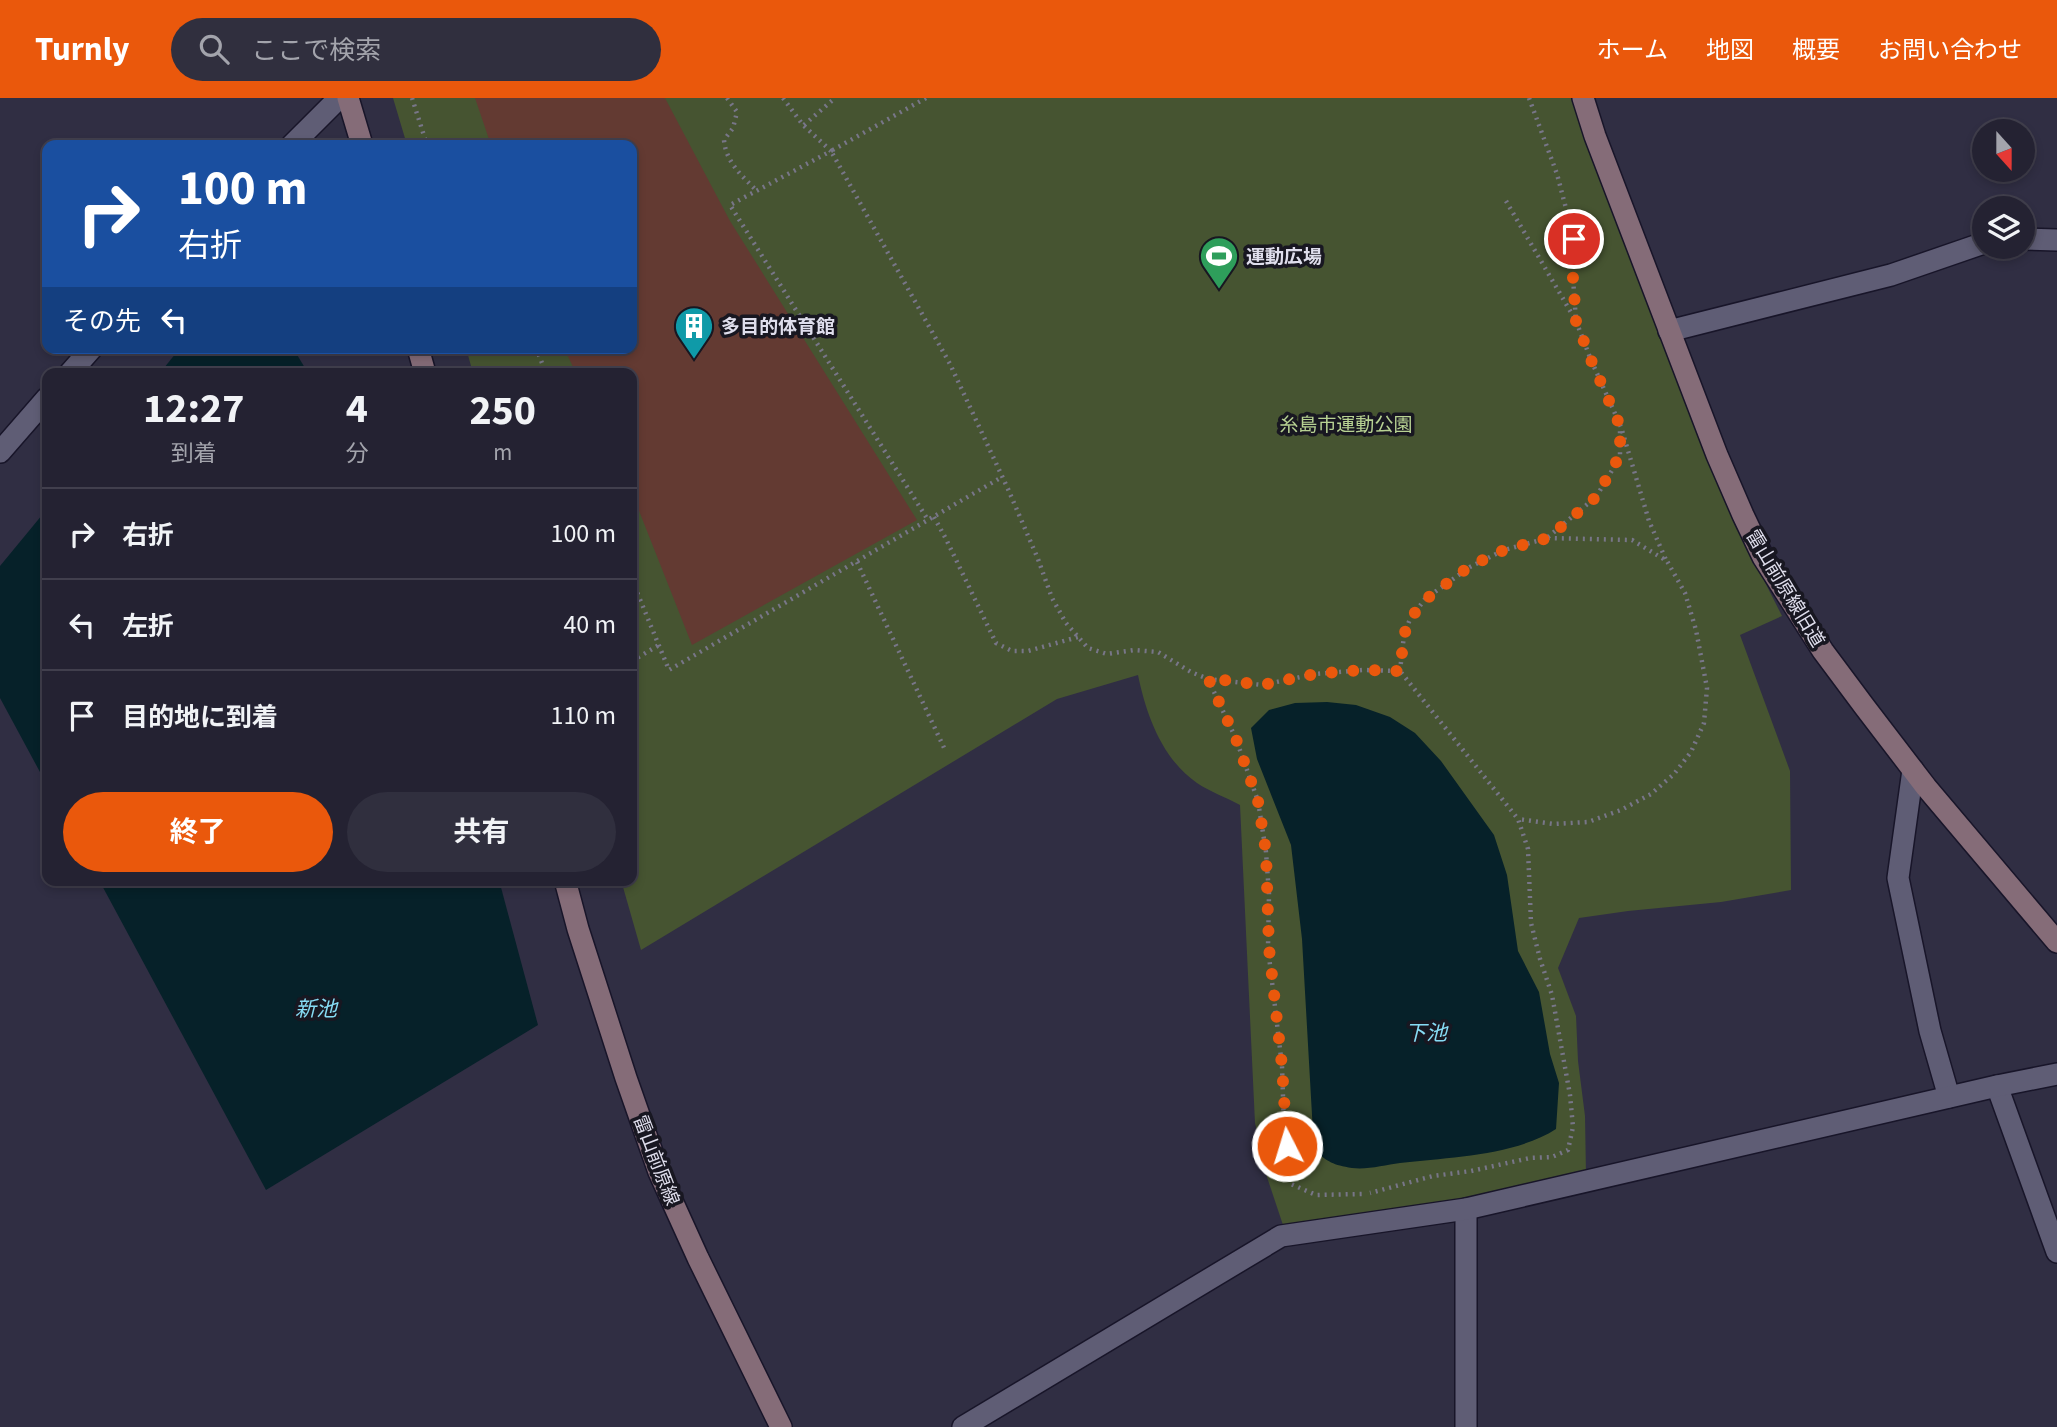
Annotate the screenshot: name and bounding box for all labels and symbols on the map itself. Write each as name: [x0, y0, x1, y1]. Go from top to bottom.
north arrow: [1972, 119, 2035, 182]
pin: [1544, 209, 1604, 269]
sports icon: 運動広場: [1198, 235, 1240, 290]
place label: 運動広場: [1246, 244, 1322, 271]
building icon: 多目的体育館: [673, 305, 715, 360]
place label: 多目的体育館: [721, 314, 835, 341]
park label: 糸島市運動公園: [1279, 412, 1413, 439]
street label: 雷山前原線旧道: [1739, 525, 1831, 653]
water label: 新池: [295, 994, 339, 1024]
water label: 下池: [1405, 1018, 1449, 1048]
position arrow: [1250, 1109, 1324, 1183]
street label: 雷山前原線: [626, 1111, 685, 1210]

